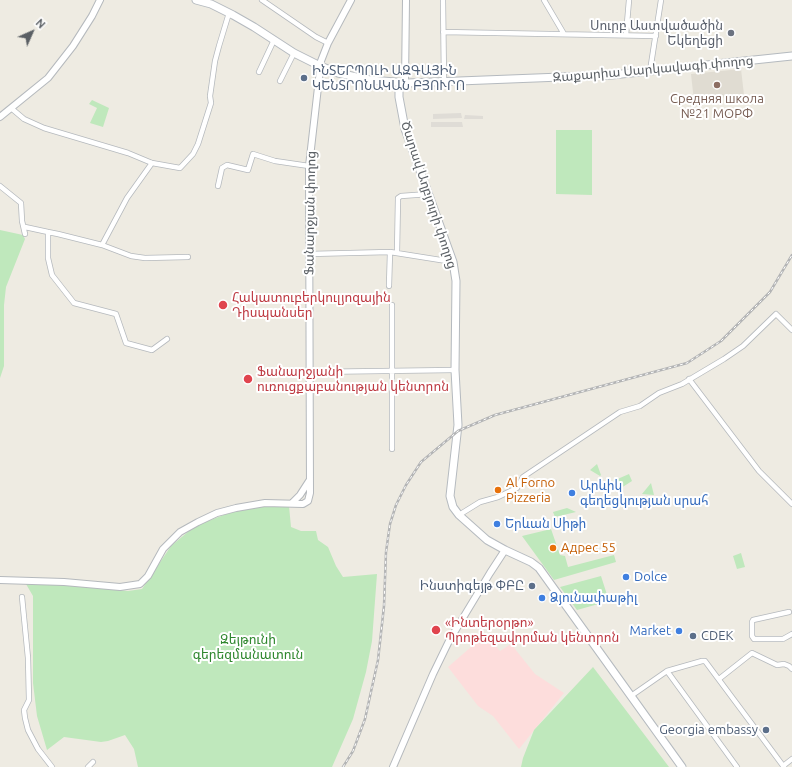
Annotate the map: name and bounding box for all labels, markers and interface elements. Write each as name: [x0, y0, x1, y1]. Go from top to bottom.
north arrow: [12, 12, 52, 52]
text: N: [33, 16, 48, 31]
place label: Սուրբ Աստվածածին Եկեղեցի: [590, 18, 723, 49]
marker: Սուրբ Աստվածածին Եկեղեցի: [726, 28, 736, 38]
street label: Զաքարիա Սարկավագի փողոց: [552, 52, 754, 86]
place label: ԻՆՏԵՐՊՈԼԻ ԱԶԳԱՅԻՆ ԿԵՆՏՐՈՆԱԿԱՆ ԲՅՈՒՐՈ: [312, 63, 465, 94]
marker: ԻՆՏԵՐՊՈԼԻ ԱԶԳԱՅԻՆ ԿԵՆՏՐՈՆԱԿԱՆ ԲՅՈՒՐՈ: [299, 73, 309, 83]
marker: Средняя школа №21 МОРФ: [712, 80, 722, 90]
place label: Средняя школа №21 МОРФ: [670, 91, 764, 122]
street label: Ծարավ Աղբյուրի փողոց: [398, 119, 460, 271]
street label: Ֆանարջյան փողոց: [301, 151, 319, 275]
place label: Հակատուբերկուլյոզային Դիսպանսեր: [232, 290, 391, 321]
marker: Հակատուբերկուլյոզային Դիսպանսեր: [217, 299, 229, 311]
place label: Ֆանարջյանի ուռուցքաբանության կենտրոն: [257, 364, 449, 395]
marker: Ֆանարջյանի ուռուցքաբանության կենտրոն: [242, 373, 254, 385]
place label: Al Forno Pizzeria: [506, 475, 555, 506]
place label: Արևիկ գեղեցկության սրահ: [580, 478, 709, 509]
marker: Al Forno Pizzeria: [493, 485, 503, 495]
marker: Արևիկ գեղեցկության սրահ: [567, 488, 577, 498]
place label: Երևան Սիթի: [505, 516, 586, 532]
marker: Երևան Սիթի: [492, 519, 502, 529]
place label: Адрес 55: [561, 540, 616, 556]
marker: Адрес 55: [548, 543, 558, 553]
place label: Dolce: [634, 569, 667, 585]
marker: Dolce: [621, 572, 631, 582]
place label: Ինստիգեյթ ՓԲԸ: [420, 578, 524, 594]
marker: Ինստիգեյթ ՓԲԸ: [527, 581, 537, 591]
place label: Ձյունափաթիլ: [550, 590, 637, 606]
marker: Ձյունափաթիլ: [537, 593, 547, 603]
place label: «Ինտերօրթո» Պրոթեզավորման կենտրոն: [445, 615, 619, 646]
place label: Market: [629, 623, 671, 639]
marker: «Ինտերօրթո» Պրոթեզավորման կենտրոն: [430, 624, 442, 636]
marker: Market: [674, 626, 684, 636]
place label: CDEK: [701, 628, 733, 644]
marker: CDEK: [688, 631, 698, 641]
park label: Զեյթունի գերեզմանատուն: [193, 632, 303, 663]
place label: Georgia embassy: [659, 722, 758, 738]
marker: Georgia embassy: [761, 725, 771, 735]

